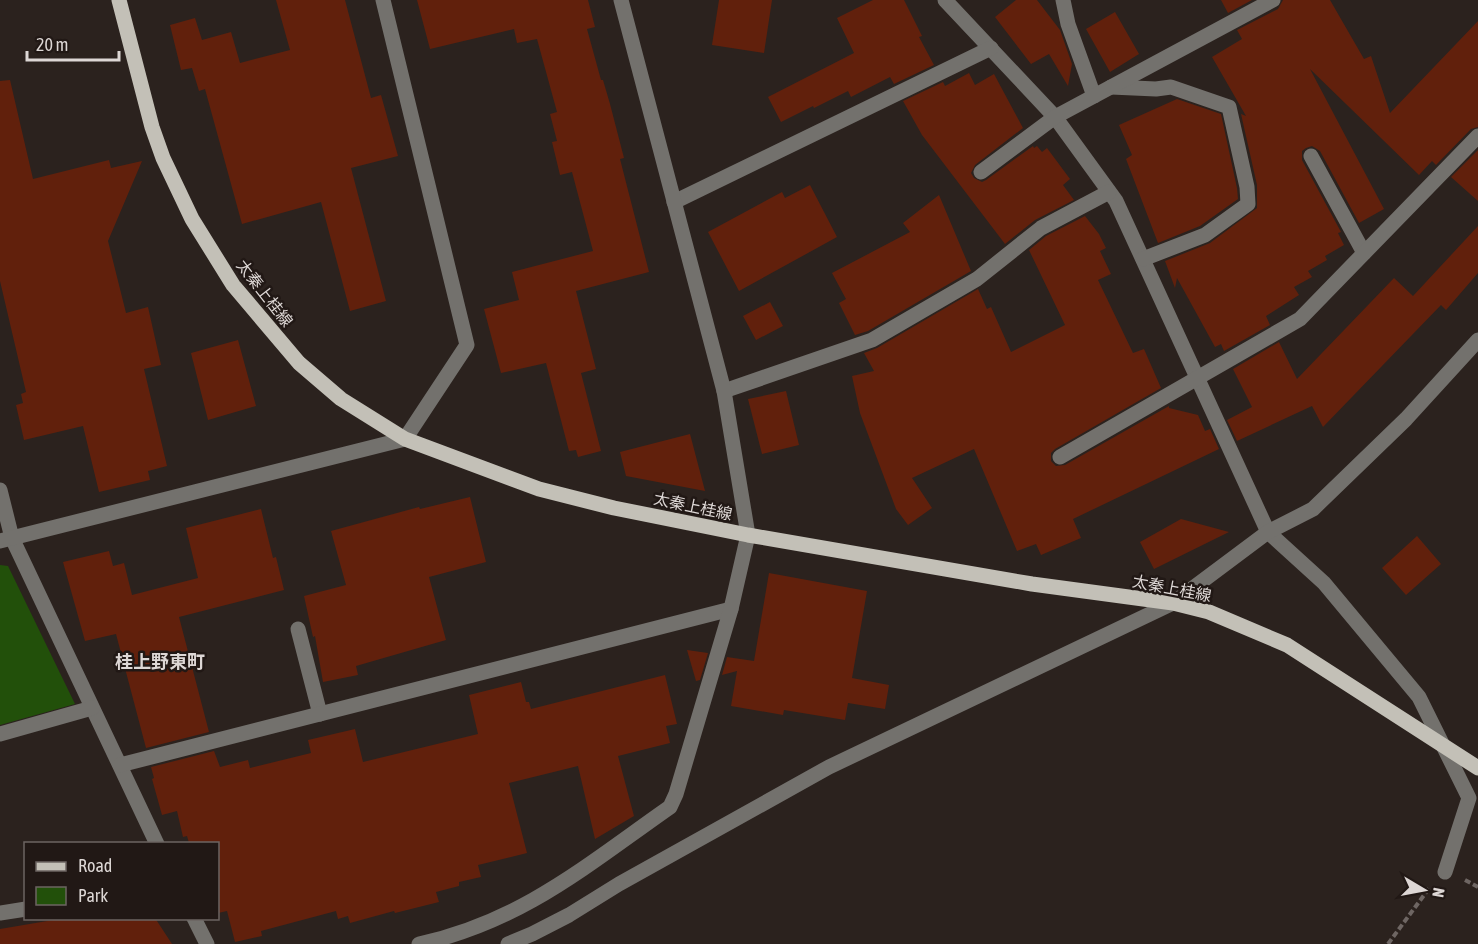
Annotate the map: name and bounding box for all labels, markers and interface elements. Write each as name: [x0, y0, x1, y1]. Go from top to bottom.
scale bar: [27, 24, 118, 62]
text: 20 m: [36, 34, 68, 55]
street label: 太秦上桂線: [233, 256, 297, 330]
street label: 太秦上桂線: [652, 489, 734, 523]
street label: 太秦上桂線: [1131, 572, 1213, 604]
district label: 桂上野東町: [115, 651, 205, 672]
legend: [24, 842, 219, 920]
text: Road: [78, 855, 112, 876]
north arrow: [1394, 860, 1454, 920]
text: Park: [78, 885, 108, 906]
text: N: [1429, 886, 1448, 899]

